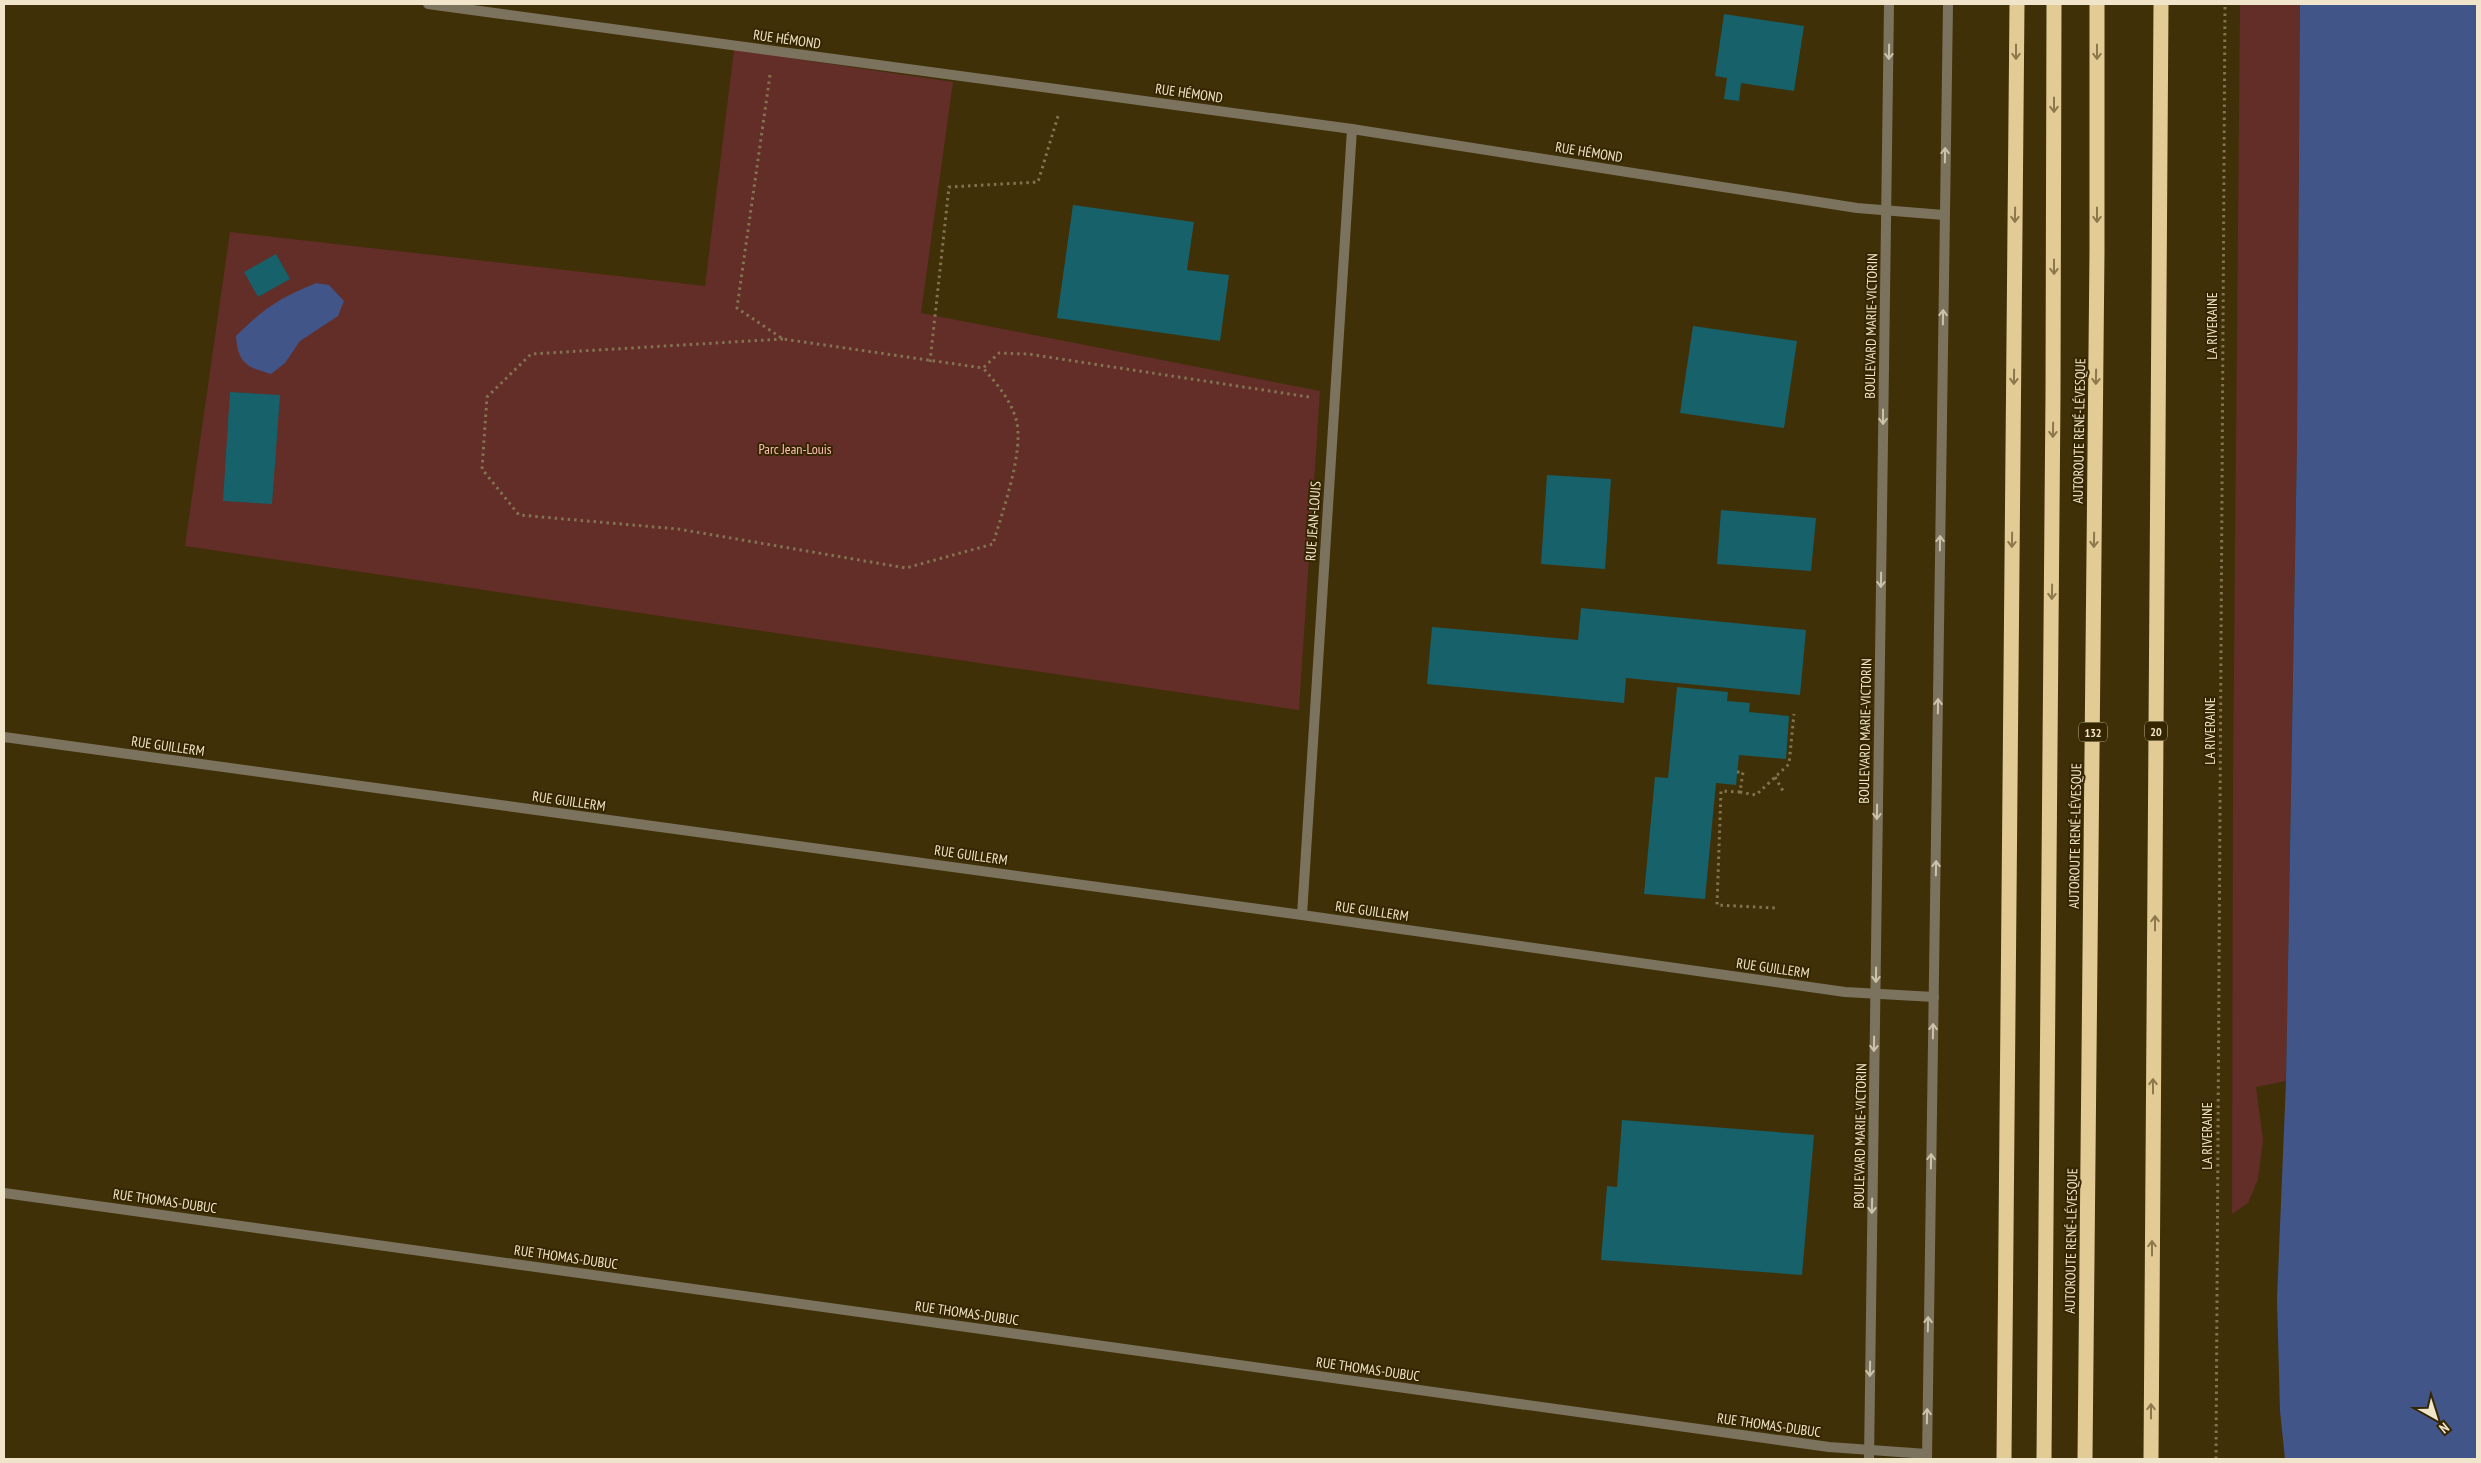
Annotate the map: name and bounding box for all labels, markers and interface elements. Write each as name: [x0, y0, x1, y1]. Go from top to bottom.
street label: RUE HÉMOND: [752, 25, 822, 53]
one-way arrow: [1884, 44, 1893, 60]
one-way arrow: [2011, 44, 2021, 60]
one-way arrow: [2092, 44, 2102, 60]
street label: RUE HÉMOND: [1154, 79, 1224, 107]
one-way arrow: [2049, 96, 2059, 113]
street label: RUE HÉMOND: [1554, 138, 1624, 166]
one-way arrow: [1940, 147, 1950, 164]
one-way arrow: [2092, 206, 2102, 223]
one-way arrow: [2011, 207, 2020, 223]
street label: BOULEVARD MARIE-VICTORIN: [1861, 253, 1881, 399]
one-way arrow: [2049, 259, 2059, 275]
street label: LA RIVERAINE: [2203, 292, 2221, 360]
one-way arrow: [1938, 310, 1948, 326]
street label: AUTOROUTE RENÉ-LÉVESQUE: [2069, 358, 2089, 504]
one-way arrow: [2009, 369, 2019, 385]
one-way arrow: [2091, 369, 2101, 385]
one-way arrow: [1878, 408, 1888, 425]
one-way arrow: [2048, 422, 2058, 438]
park label: Parc Jean-Louis: [758, 440, 832, 458]
street label: RUE JEAN-LOUIS: [1301, 481, 1325, 561]
one-way arrow: [2007, 532, 2017, 548]
one-way arrow: [2090, 532, 2099, 548]
one-way arrow: [1935, 536, 1945, 552]
one-way arrow: [1876, 571, 1886, 587]
one-way arrow: [2047, 584, 2056, 600]
street label: BOULEVARD MARIE-VICTORIN: [1855, 658, 1875, 804]
street label: LA RIVERAINE: [2201, 697, 2219, 765]
one-way arrow: [1933, 698, 1943, 714]
road number: 20: [2145, 721, 2167, 740]
road number: 132: [2079, 722, 2107, 742]
street label: RUE GUILLERM: [130, 732, 206, 760]
street label: AUTOROUTE RENÉ-LÉVESQUE: [2065, 763, 2085, 909]
street label: RUE GUILLERM: [531, 787, 607, 815]
one-way arrow: [1873, 804, 1882, 820]
street label: RUE GUILLERM: [933, 841, 1009, 869]
one-way arrow: [1931, 861, 1941, 877]
street label: RUE GUILLERM: [1334, 897, 1410, 925]
one-way arrow: [2150, 915, 2160, 932]
street label: RUE GUILLERM: [1735, 954, 1811, 982]
one-way arrow: [1871, 966, 1881, 982]
one-way arrow: [1928, 1023, 1938, 1040]
one-way arrow: [1870, 1036, 1879, 1052]
street label: BOULEVARD MARIE-VICTORIN: [1850, 1063, 1870, 1209]
one-way arrow: [2149, 1078, 2158, 1094]
street label: LA RIVERAINE: [2198, 1102, 2216, 1170]
one-way arrow: [1926, 1153, 1936, 1170]
street label: AUTOROUTE RENÉ-LÉVESQUE: [2061, 1168, 2081, 1314]
street label: RUE THOMAS-DUBUC: [112, 1185, 219, 1217]
one-way arrow: [1868, 1198, 1877, 1214]
one-way arrow: [2147, 1240, 2157, 1256]
street label: RUE THOMAS-DUBUC: [513, 1241, 620, 1273]
street label: RUE THOMAS-DUBUC: [914, 1297, 1021, 1329]
one-way arrow: [1924, 1316, 1933, 1332]
street label: RUE THOMAS-DUBUC: [1315, 1353, 1422, 1385]
one-way arrow: [1865, 1360, 1875, 1377]
north arrow: [2411, 1393, 2461, 1443]
one-way arrow: [2146, 1403, 2156, 1419]
one-way arrow: [1922, 1408, 1932, 1424]
street label: RUE THOMAS-DUBUC: [1716, 1409, 1823, 1441]
text: N: [2436, 1419, 2453, 1437]

